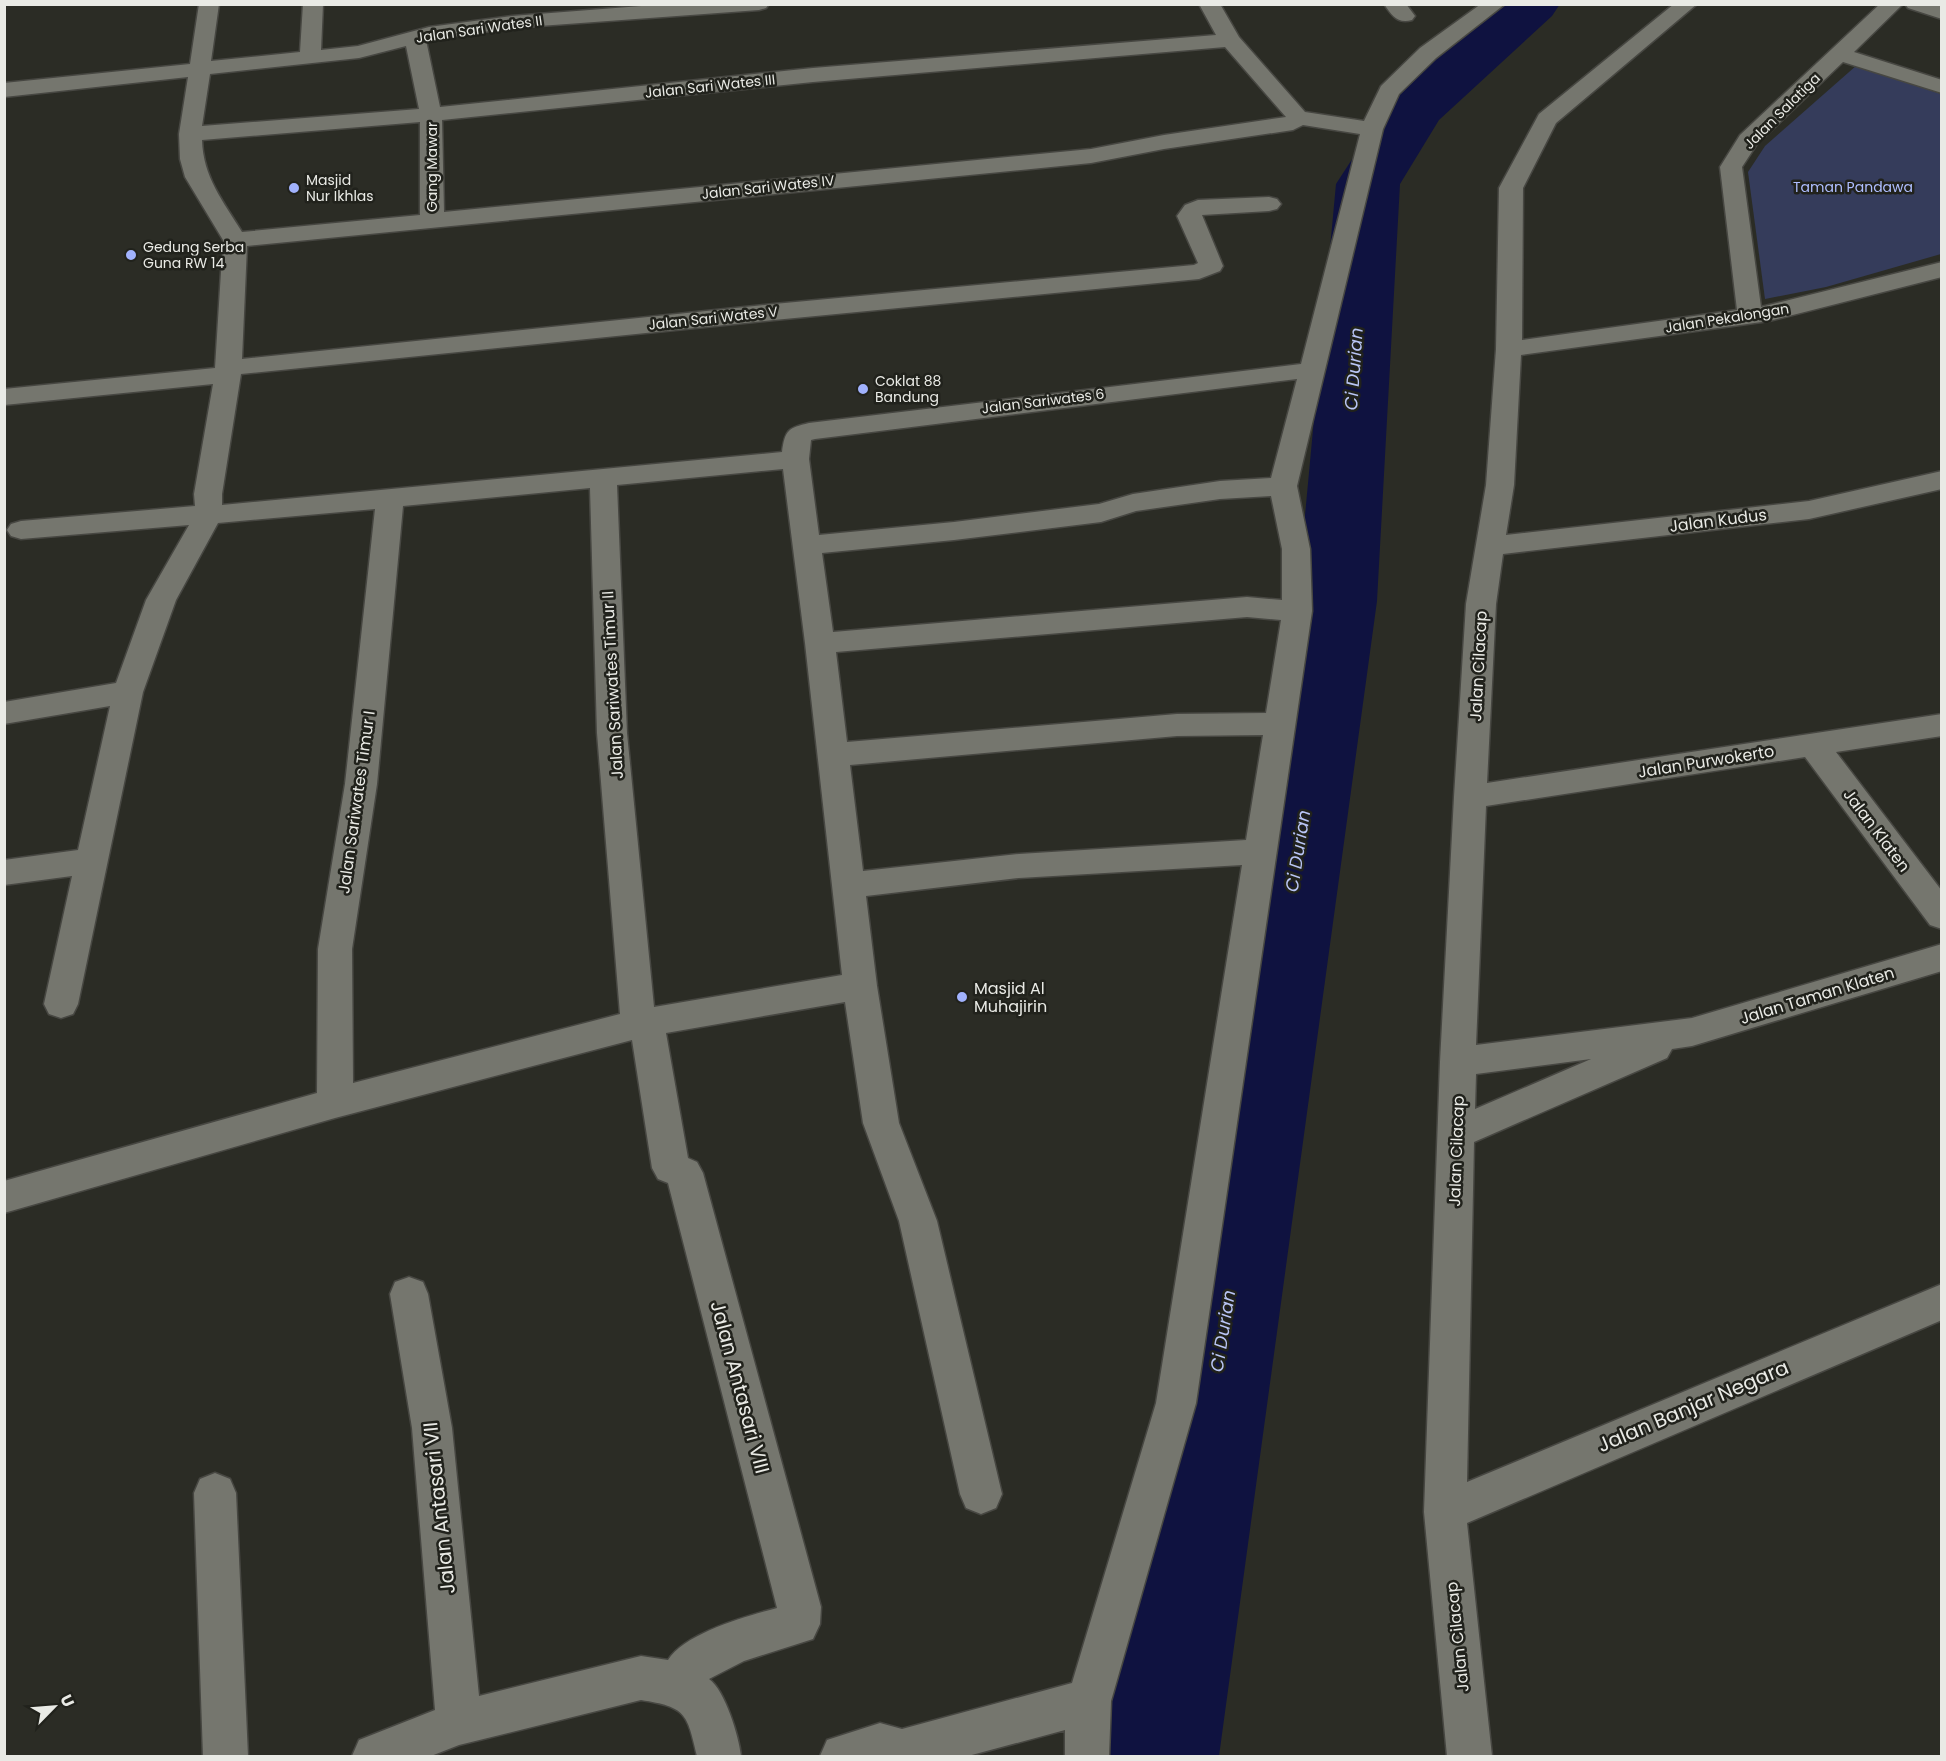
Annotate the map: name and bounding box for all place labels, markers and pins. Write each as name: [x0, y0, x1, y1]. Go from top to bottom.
place label: Masjid Nur Ikhlas: [306, 170, 374, 206]
marker: Masjid Nur Ikhlas: [287, 181, 301, 195]
place label: Gedung Serba Guna RW 14: [143, 237, 244, 273]
marker: Gedung Serba Guna RW 14: [124, 248, 138, 262]
place label: Coklat 88 Bandung: [875, 371, 942, 407]
marker: Coklat 88 Bandung: [856, 382, 870, 396]
place label: Masjid Al Muhajirin: [974, 977, 1047, 1018]
marker: Masjid Al Muhajirin: [955, 990, 969, 1004]

